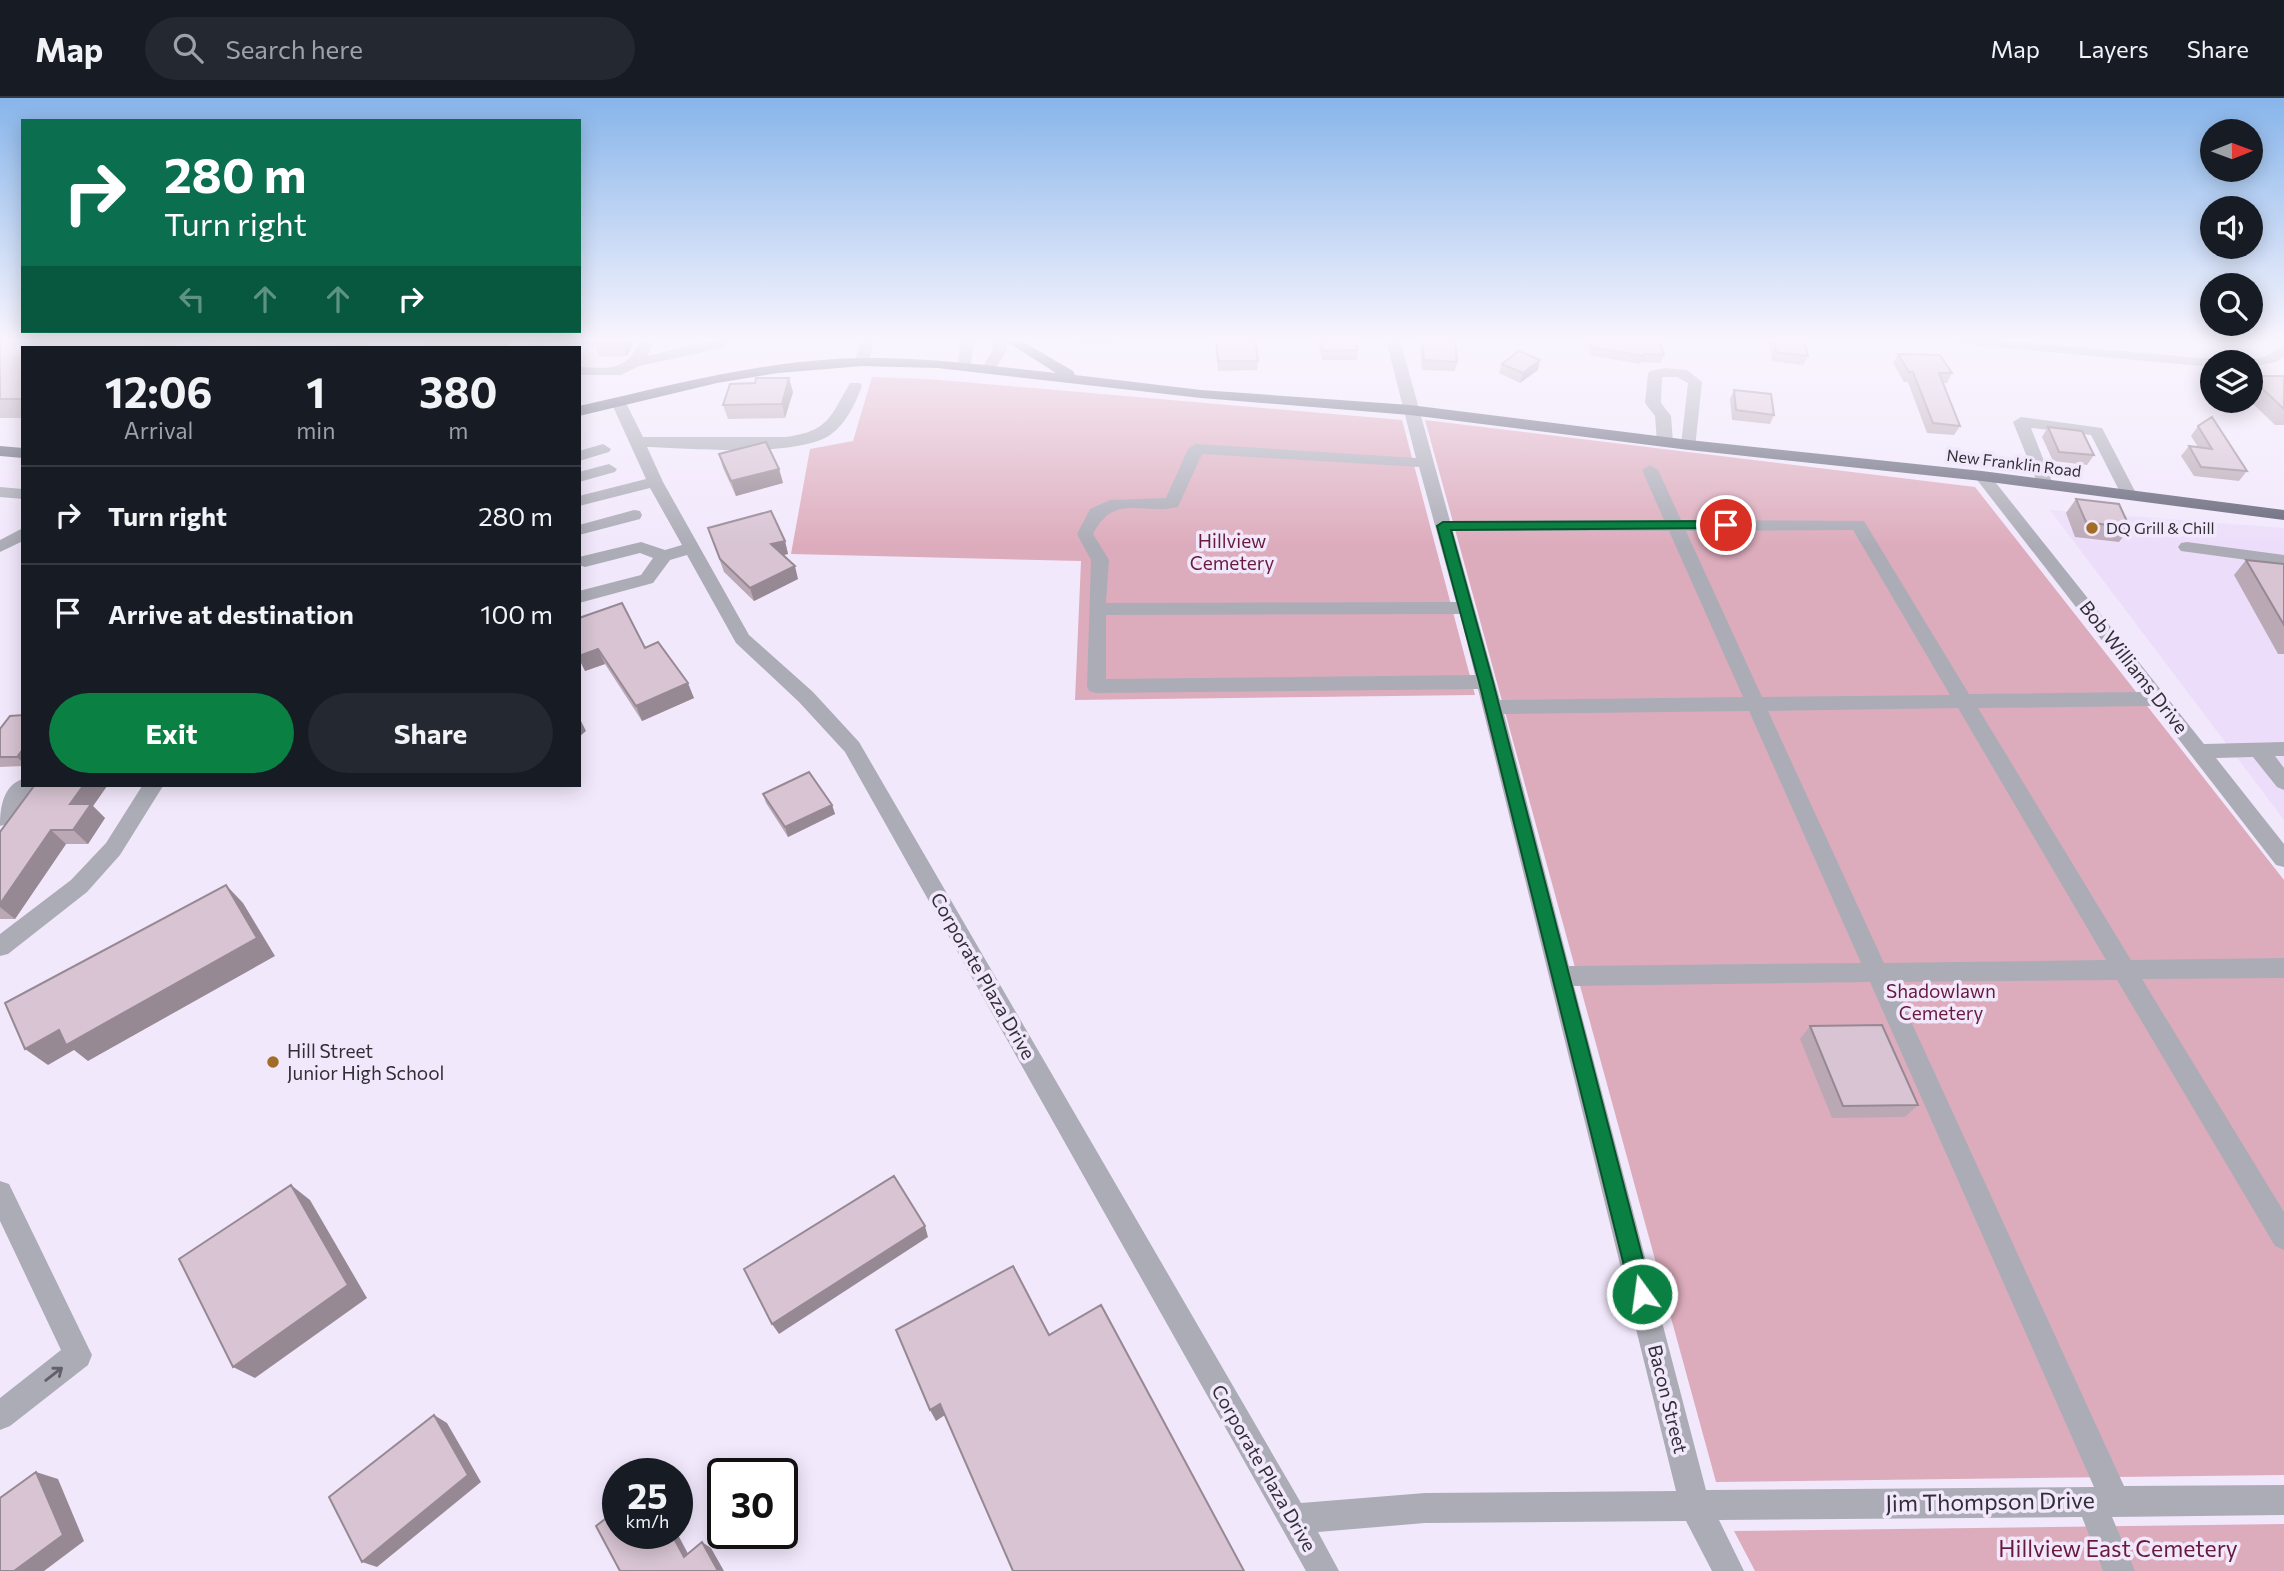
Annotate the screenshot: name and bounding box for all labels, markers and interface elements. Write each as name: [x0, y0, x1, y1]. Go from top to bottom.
search box: [145, 17, 635, 80]
text: Map: [35, 28, 103, 69]
icon: search: [169, 29, 207, 67]
text: Search here: [225, 33, 363, 64]
text: Map: [1991, 34, 2040, 63]
text: Layers: [2078, 34, 2149, 63]
text: Share: [2187, 34, 2249, 63]
north arrow: [2200, 119, 2263, 182]
map controls: [2200, 119, 2263, 413]
text: 280 m: [164, 143, 307, 203]
icon: right: [49, 147, 140, 238]
button: sound: [2200, 196, 2263, 259]
text: Turn right: [164, 203, 307, 243]
button: search: [2200, 273, 2263, 336]
icon: left: [173, 280, 211, 318]
icon: ahead: [246, 280, 284, 318]
icon: ahead: [319, 280, 357, 318]
icon: right: [392, 280, 430, 318]
button: layers: [2200, 350, 2263, 413]
text: 12:06: [105, 365, 213, 417]
text: 1: [306, 365, 325, 417]
text: 380: [419, 365, 497, 417]
text: Arrival: [124, 416, 193, 444]
text: min: [296, 416, 335, 444]
text: m: [448, 416, 468, 444]
street label: New Franklin Road: [1946, 445, 2082, 480]
pin: [1696, 495, 1756, 555]
icon: right: [49, 496, 87, 534]
text: Turn right: [108, 500, 227, 531]
text: 280 m: [478, 500, 553, 531]
icon: arrive: [1707, 506, 1745, 544]
place label: DQ Grill & Chill: [2106, 518, 2215, 537]
marker: DQ Grill & Chill: [2084, 520, 2100, 536]
park label: Hillview Cemetery: [1190, 529, 1274, 574]
icon: arrive: [49, 594, 87, 632]
street label: Bob Williams Drive: [2075, 596, 2193, 738]
text: Arrive at destination: [108, 598, 354, 629]
text: 100 m: [480, 598, 553, 629]
button: Exit: [49, 693, 294, 773]
button: Share: [308, 693, 553, 773]
street label: Corporate Plaza Drive: [926, 888, 1041, 1063]
park label: Shadowlawn Cemetery: [1886, 979, 1996, 1024]
place label: Hill Street Junior High School: [287, 1039, 444, 1084]
marker: Hill Street Junior High School: [265, 1054, 281, 1070]
position arrow: [1605, 1257, 1679, 1331]
street label: Bacon Street: [1644, 1342, 1693, 1456]
one-way arrow: [44, 1366, 62, 1381]
street label: Corporate Plaza Drive: [1207, 1380, 1322, 1555]
speed limit sign: 30: [707, 1458, 798, 1549]
text: 25: [627, 1473, 668, 1516]
street label: Jim Thompson Drive: [1885, 1485, 2095, 1517]
text: km/h: [626, 1510, 669, 1532]
park label: Hillview East Cemetery: [1998, 1534, 2238, 1562]

